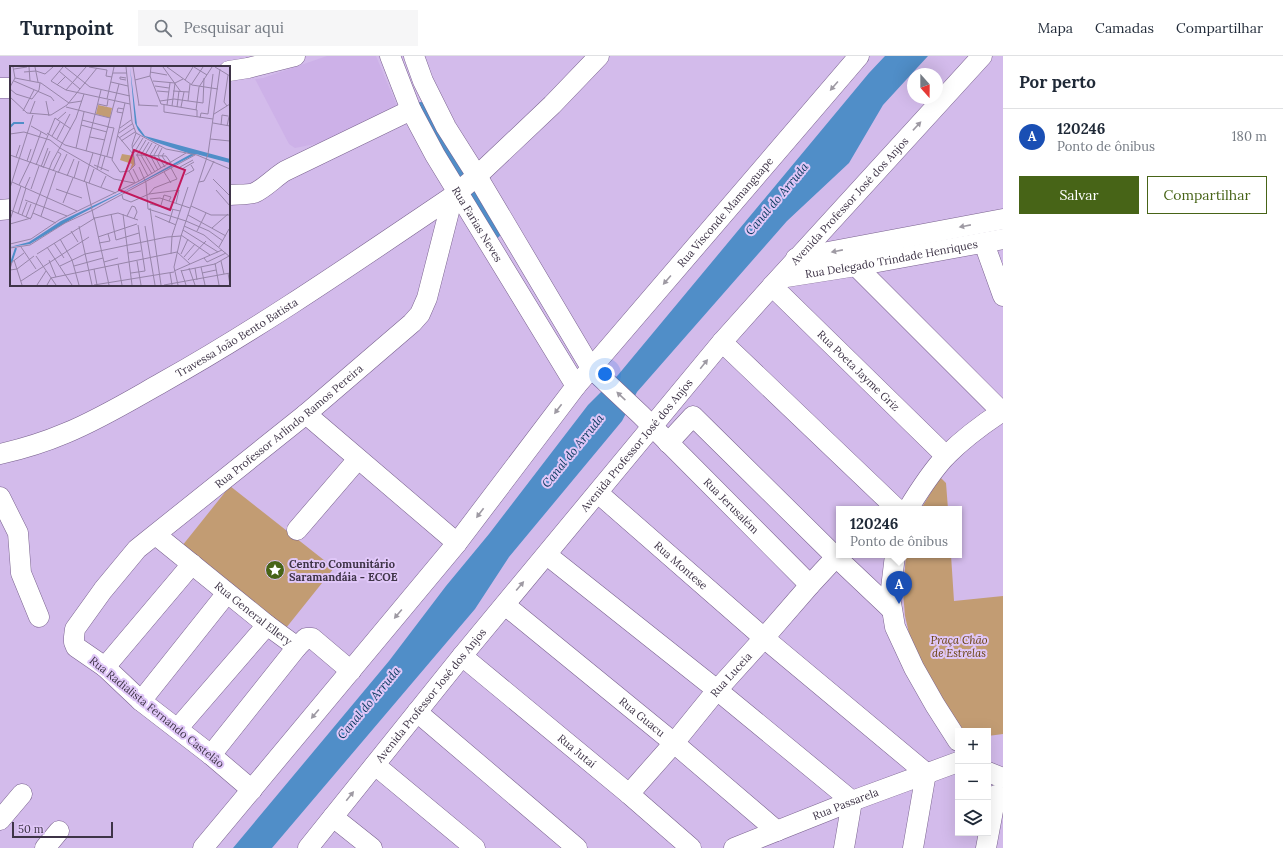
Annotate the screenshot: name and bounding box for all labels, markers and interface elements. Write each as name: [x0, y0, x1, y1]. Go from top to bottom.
search box: [138, 10, 418, 46]
text: Turnpoint: [20, 16, 114, 40]
icon: search: [152, 17, 174, 39]
text: Pesquisar aqui: [184, 18, 284, 37]
text: Mapa: [1037, 19, 1073, 37]
text: Camadas: [1095, 19, 1154, 37]
text: Compartilhar: [1176, 19, 1263, 37]
inset map: [10, 66, 230, 286]
north arrow: [907, 68, 943, 104]
text: Por perto: [1019, 71, 1096, 93]
one-way arrow: [830, 81, 839, 90]
text: 120246: [1057, 119, 1105, 138]
one-way arrow: [913, 121, 922, 132]
text: A: [1028, 128, 1036, 145]
text: 180 m: [1232, 128, 1267, 145]
street label: Avenida Professor José dos Anjos: [787, 134, 911, 269]
text: Ponto de ônibus: [1057, 138, 1155, 155]
street label: Rua Visconde Mamanguape: [674, 154, 776, 270]
water label: Canal do Arruda: [742, 159, 812, 238]
button: Salvar: [1019, 176, 1139, 214]
button: Compartilhar: [1147, 176, 1267, 214]
street label: Rua Farias Neves: [449, 184, 506, 264]
one-way arrow: [959, 223, 971, 229]
street label: Rua Delegado Trindade Henriques: [804, 237, 979, 281]
one-way arrow: [831, 248, 843, 254]
one-way arrow: [663, 275, 672, 284]
street label: Travessa João Bento Batista: [173, 295, 301, 380]
street label: Rua Poeta Jayme Griz: [814, 327, 903, 414]
one-way arrow: [699, 359, 708, 370]
street label: Rua Professor Arlindo Ramos Pereira: [212, 361, 366, 491]
your location: [595, 364, 615, 384]
street label: Avenida Professor José dos Anjos: [577, 376, 696, 515]
one-way arrow: [616, 392, 626, 401]
one-way arrow: [554, 404, 562, 415]
water label: Canal do Arruda: [538, 411, 607, 490]
street label: Rua Jerusalém: [701, 475, 762, 537]
popup: [836, 506, 962, 558]
one-way arrow: [475, 507, 484, 518]
text: 120246: [850, 514, 898, 533]
text: Ponto de ônibus: [850, 533, 948, 550]
street label: Rua Montese: [651, 538, 710, 593]
place label: Centro Comunitário Saramandáia - ECOE: [289, 557, 398, 584]
place icon: Centro Comunitário Saramandáia - ECOE: [264, 559, 286, 581]
pin: A: [886, 571, 912, 604]
street label: Rua General Ellery: [212, 578, 295, 648]
one-way arrow: [516, 581, 525, 592]
one-way arrow: [394, 609, 403, 619]
street label: Avenida Professor José dos Anjos: [372, 625, 489, 766]
park label: Praça Chão de Estrelas: [930, 633, 988, 660]
street label: Rua Luceia: [707, 649, 755, 700]
street label: Rua Radialista Fernando Castelâo: [87, 653, 227, 771]
water label: Canal do Arruda: [334, 663, 404, 742]
street label: Rua Guacu: [616, 694, 668, 740]
one-way arrow: [311, 709, 320, 719]
map controls: [955, 728, 991, 836]
button: +: [955, 728, 991, 764]
street label: Rua Jutaí: [555, 731, 599, 771]
button: −: [955, 764, 991, 800]
street label: Rua Passarela: [811, 785, 881, 823]
one-way arrow: [345, 790, 354, 801]
button: layers: [955, 800, 991, 836]
scale bar: [12, 820, 113, 839]
text: 50 m: [18, 822, 44, 836]

